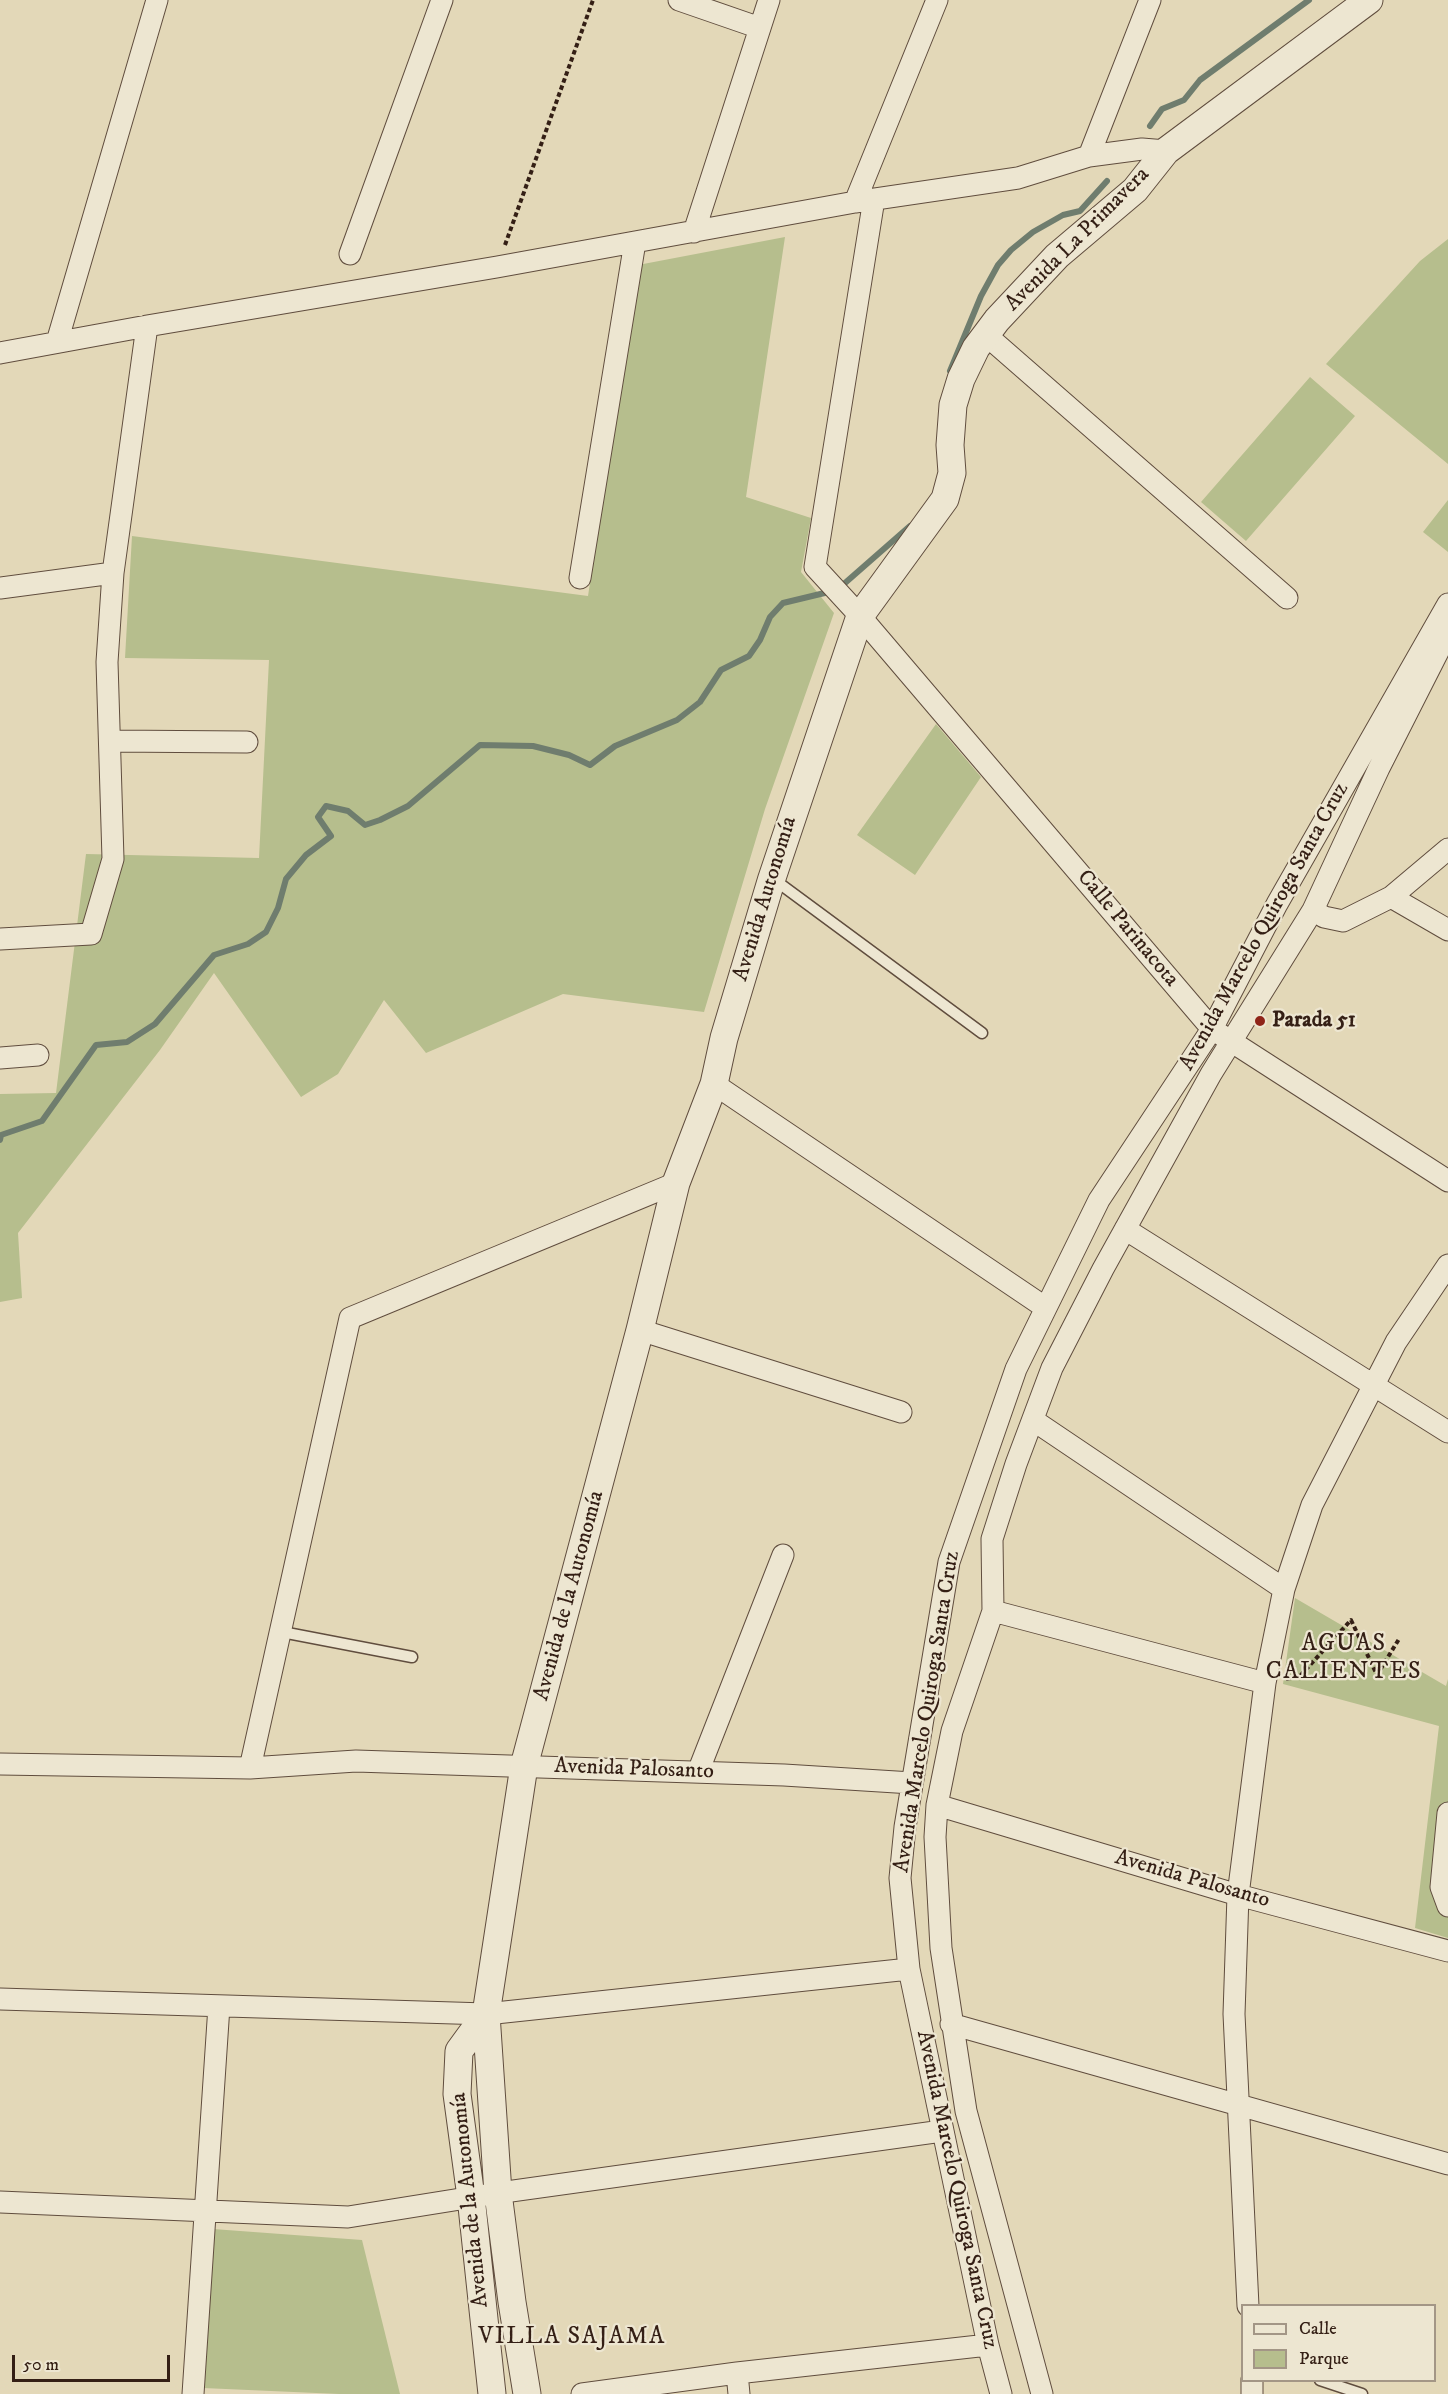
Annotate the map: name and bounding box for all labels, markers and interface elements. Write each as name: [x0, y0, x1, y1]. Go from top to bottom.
street label: Avenida La Primavera: [1000, 162, 1156, 318]
street label: Avenida Marcelo Quiroga Santa Cruz: [1175, 778, 1355, 1076]
street label: Avenida Autonomía: [728, 814, 804, 984]
street label: Calle Parinacota: [1071, 865, 1183, 993]
place label: Parada 51: [1272, 1008, 1356, 1034]
marker: Parada 51: [1253, 1014, 1267, 1028]
street label: Avenida de la Autonomía: [529, 1488, 611, 1704]
street label: Avenida Marcelo Quiroga Santa Cruz: [890, 1549, 966, 1875]
district label: AGUAS CALIENTES: [1266, 1631, 1422, 1687]
street label: Avenida Palosanto: [554, 1754, 714, 1786]
street label: Avenida Palosanto: [1112, 1845, 1272, 1915]
street label: Avenida Marcelo Quiroga Santa Cruz: [909, 2028, 1003, 2352]
street label: Avenida de la Autonomía: [447, 2091, 495, 2309]
legend: [1241, 2304, 1436, 2382]
text: Calle: [1299, 2318, 1337, 2340]
district label: VILLA SAJAMA: [478, 2324, 666, 2352]
scale bar: [15, 2343, 172, 2381]
text: Parque: [1299, 2348, 1349, 2370]
text: 50 m: [23, 2354, 59, 2376]

